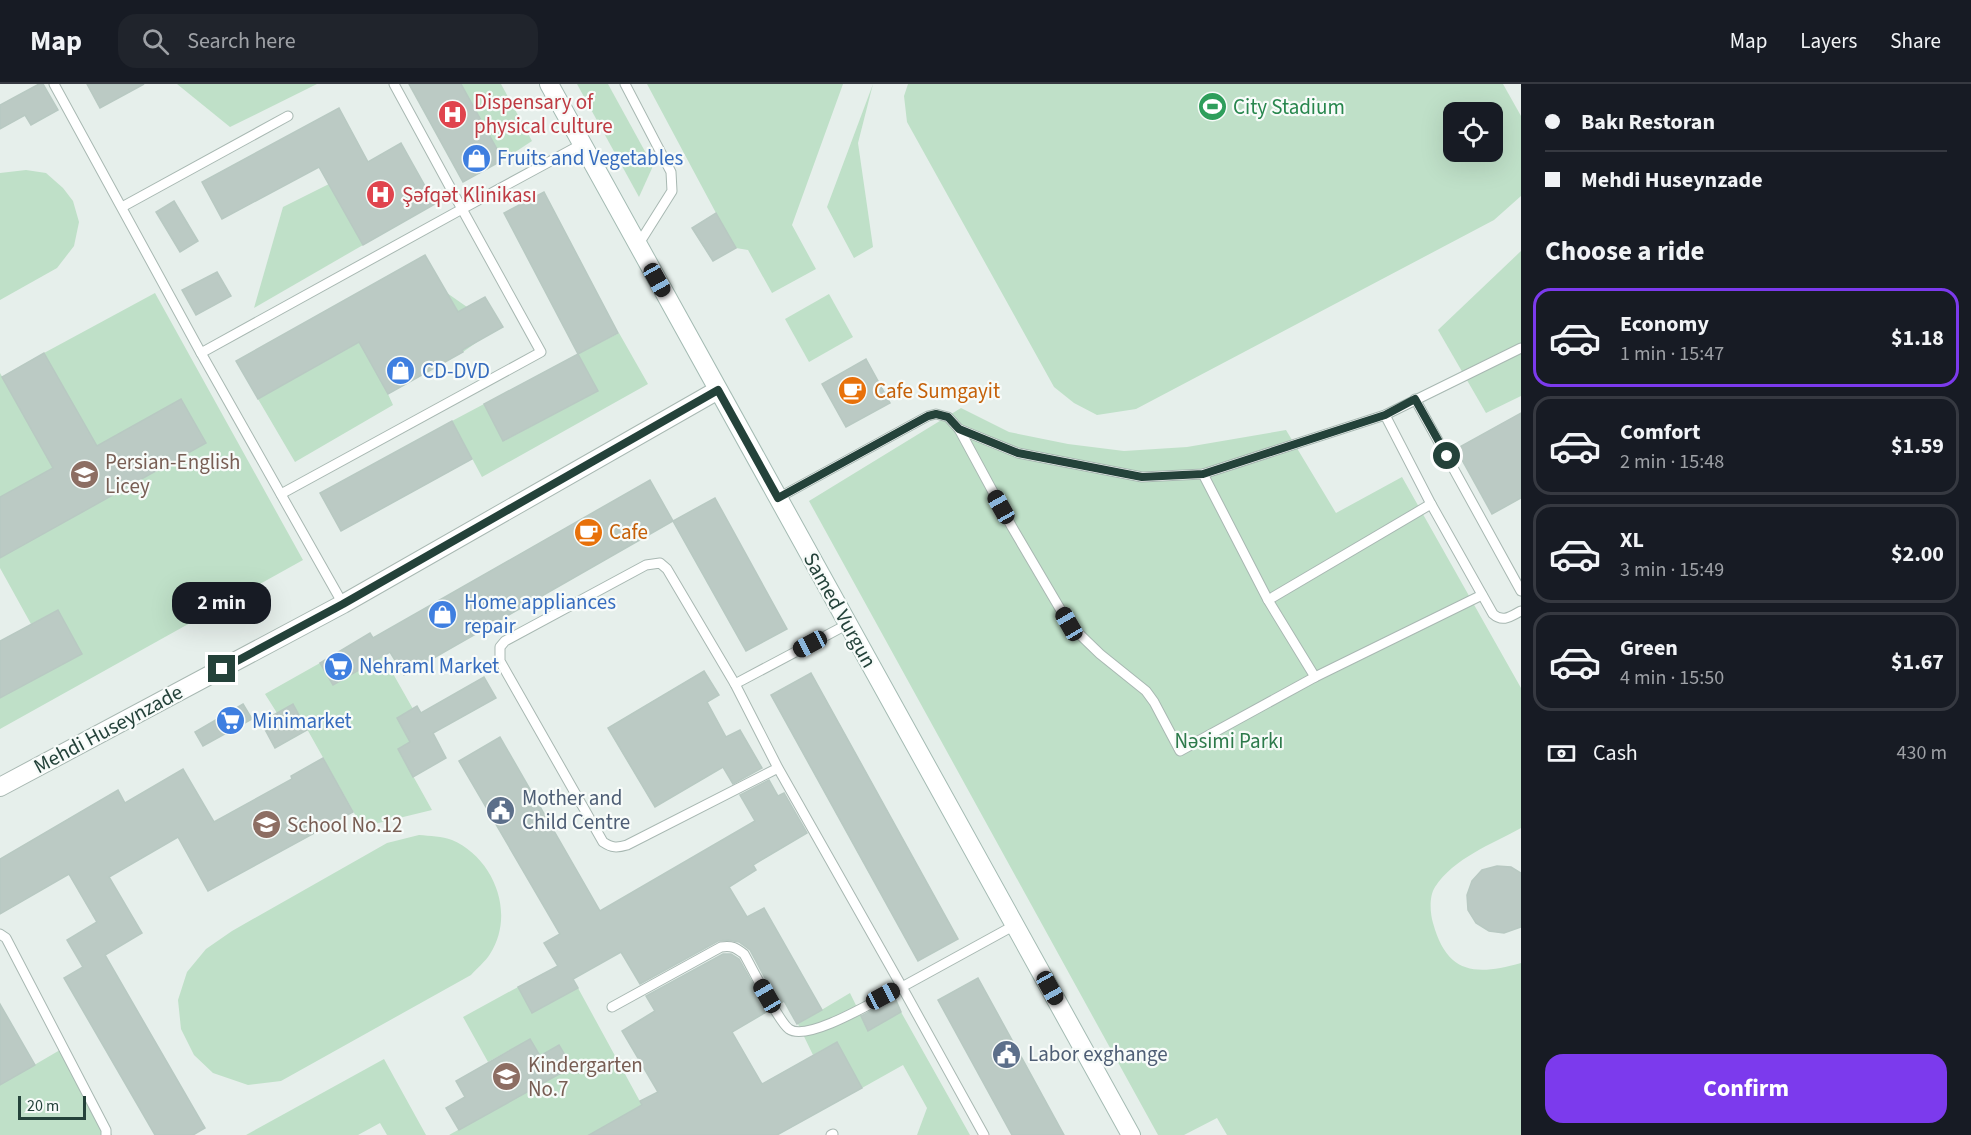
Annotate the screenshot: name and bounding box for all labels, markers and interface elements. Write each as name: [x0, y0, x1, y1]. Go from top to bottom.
search box: [118, 14, 538, 68]
text: Map: [30, 21, 82, 61]
icon: search: [139, 25, 172, 58]
text: Search here: [187, 25, 296, 57]
text: Map: [1730, 26, 1767, 56]
text: Layers: [1800, 26, 1857, 56]
text: Share: [1890, 26, 1941, 56]
place label: Dispensary of physical culture: [474, 87, 613, 141]
sports icon: City Stadium: [1196, 91, 1228, 123]
place label: City Stadium: [1233, 92, 1345, 122]
hospital icon: Dispensary of physical culture: [437, 98, 469, 130]
map controls: [1443, 102, 1503, 162]
button: locate: [1443, 102, 1503, 162]
text: Bakı Restoran: [1581, 106, 1715, 138]
shop icon: Fruits and Vegetables: [460, 142, 492, 174]
place label: Fruits and Vegetables: [497, 143, 683, 173]
text: Mehdi Huseynzade: [1581, 164, 1763, 196]
hospital icon: Şəfqət Klinikası: [365, 179, 397, 211]
place label: Şəfqət Klinikası: [402, 180, 537, 210]
text: Choose a ride: [1545, 232, 1705, 271]
car: [640, 260, 674, 300]
text: Economy: [1620, 308, 1709, 340]
icon: car: [1548, 311, 1602, 365]
text: $1.18: [1891, 322, 1944, 354]
text: 1 min · 15:47: [1620, 340, 1724, 368]
shop icon: CD-DVD: [385, 355, 417, 387]
place label: CD-DVD: [422, 356, 490, 386]
cafe icon: Cafe Sumgayit: [837, 375, 869, 407]
place label: Cafe Sumgayit: [874, 376, 1000, 406]
text: Comfort: [1620, 416, 1701, 448]
icon: car: [1548, 419, 1602, 473]
text: $1.59: [1891, 430, 1944, 462]
route start: [1433, 442, 1460, 469]
place label: Persian-English Licey: [105, 447, 240, 501]
text: 2 min · 15:48: [1620, 448, 1724, 476]
school or university icon: Persian-English Licey: [68, 458, 100, 490]
car: [984, 487, 1018, 527]
cafe icon: Cafe: [572, 516, 604, 548]
place label: Cafe: [609, 517, 648, 547]
text: XL: [1620, 524, 1644, 556]
icon: car: [1548, 527, 1602, 581]
text: $2.00: [1891, 538, 1944, 570]
street label: Samed Vurgun: [796, 547, 884, 673]
text: 3 min · 15:49: [1620, 556, 1724, 584]
callout: 2 min: [172, 582, 272, 624]
place label: Home appliances repair: [464, 587, 616, 641]
text: 2 min: [197, 589, 246, 617]
shop icon: Home appliances repair: [427, 598, 459, 630]
car: [1052, 604, 1086, 644]
car: [790, 628, 830, 660]
text: Green: [1620, 632, 1678, 664]
icon: car: [1548, 635, 1602, 689]
text: $1.67: [1891, 646, 1944, 678]
supermarket icon: Nehraml Market: [322, 650, 354, 682]
place label: Nehraml Market: [359, 651, 499, 681]
route end: [208, 655, 235, 682]
text: 4 min · 15:50: [1620, 664, 1724, 692]
street label: Mehdi Huseynzade: [28, 677, 188, 781]
supermarket icon: Minimarket: [215, 705, 247, 737]
place label: Minimarket: [252, 706, 352, 736]
park label: Nəsimi Parkı: [1174, 726, 1284, 756]
icon: cash: [1545, 737, 1578, 770]
text: Cash: [1593, 737, 1638, 769]
text: 430 m: [1897, 739, 1947, 767]
place label: Mother and Child Centre: [522, 783, 630, 837]
public building icon: Mother and Child Centre: [485, 794, 517, 826]
school or university icon: School No.12: [250, 809, 282, 841]
place label: School No.12: [287, 810, 402, 840]
car: [1033, 968, 1067, 1008]
car: [750, 976, 784, 1016]
car: [863, 980, 903, 1012]
public building icon: Labor exghange: [991, 1038, 1023, 1070]
place label: Labor exghange: [1028, 1039, 1168, 1069]
place label: Kindergarten No.7: [528, 1050, 643, 1104]
button: Confirm: [1545, 1054, 1947, 1123]
school or university icon: Kindergarten No.7: [491, 1061, 523, 1093]
scale bar: [18, 1093, 86, 1120]
text: 20 m: [27, 1095, 59, 1117]

